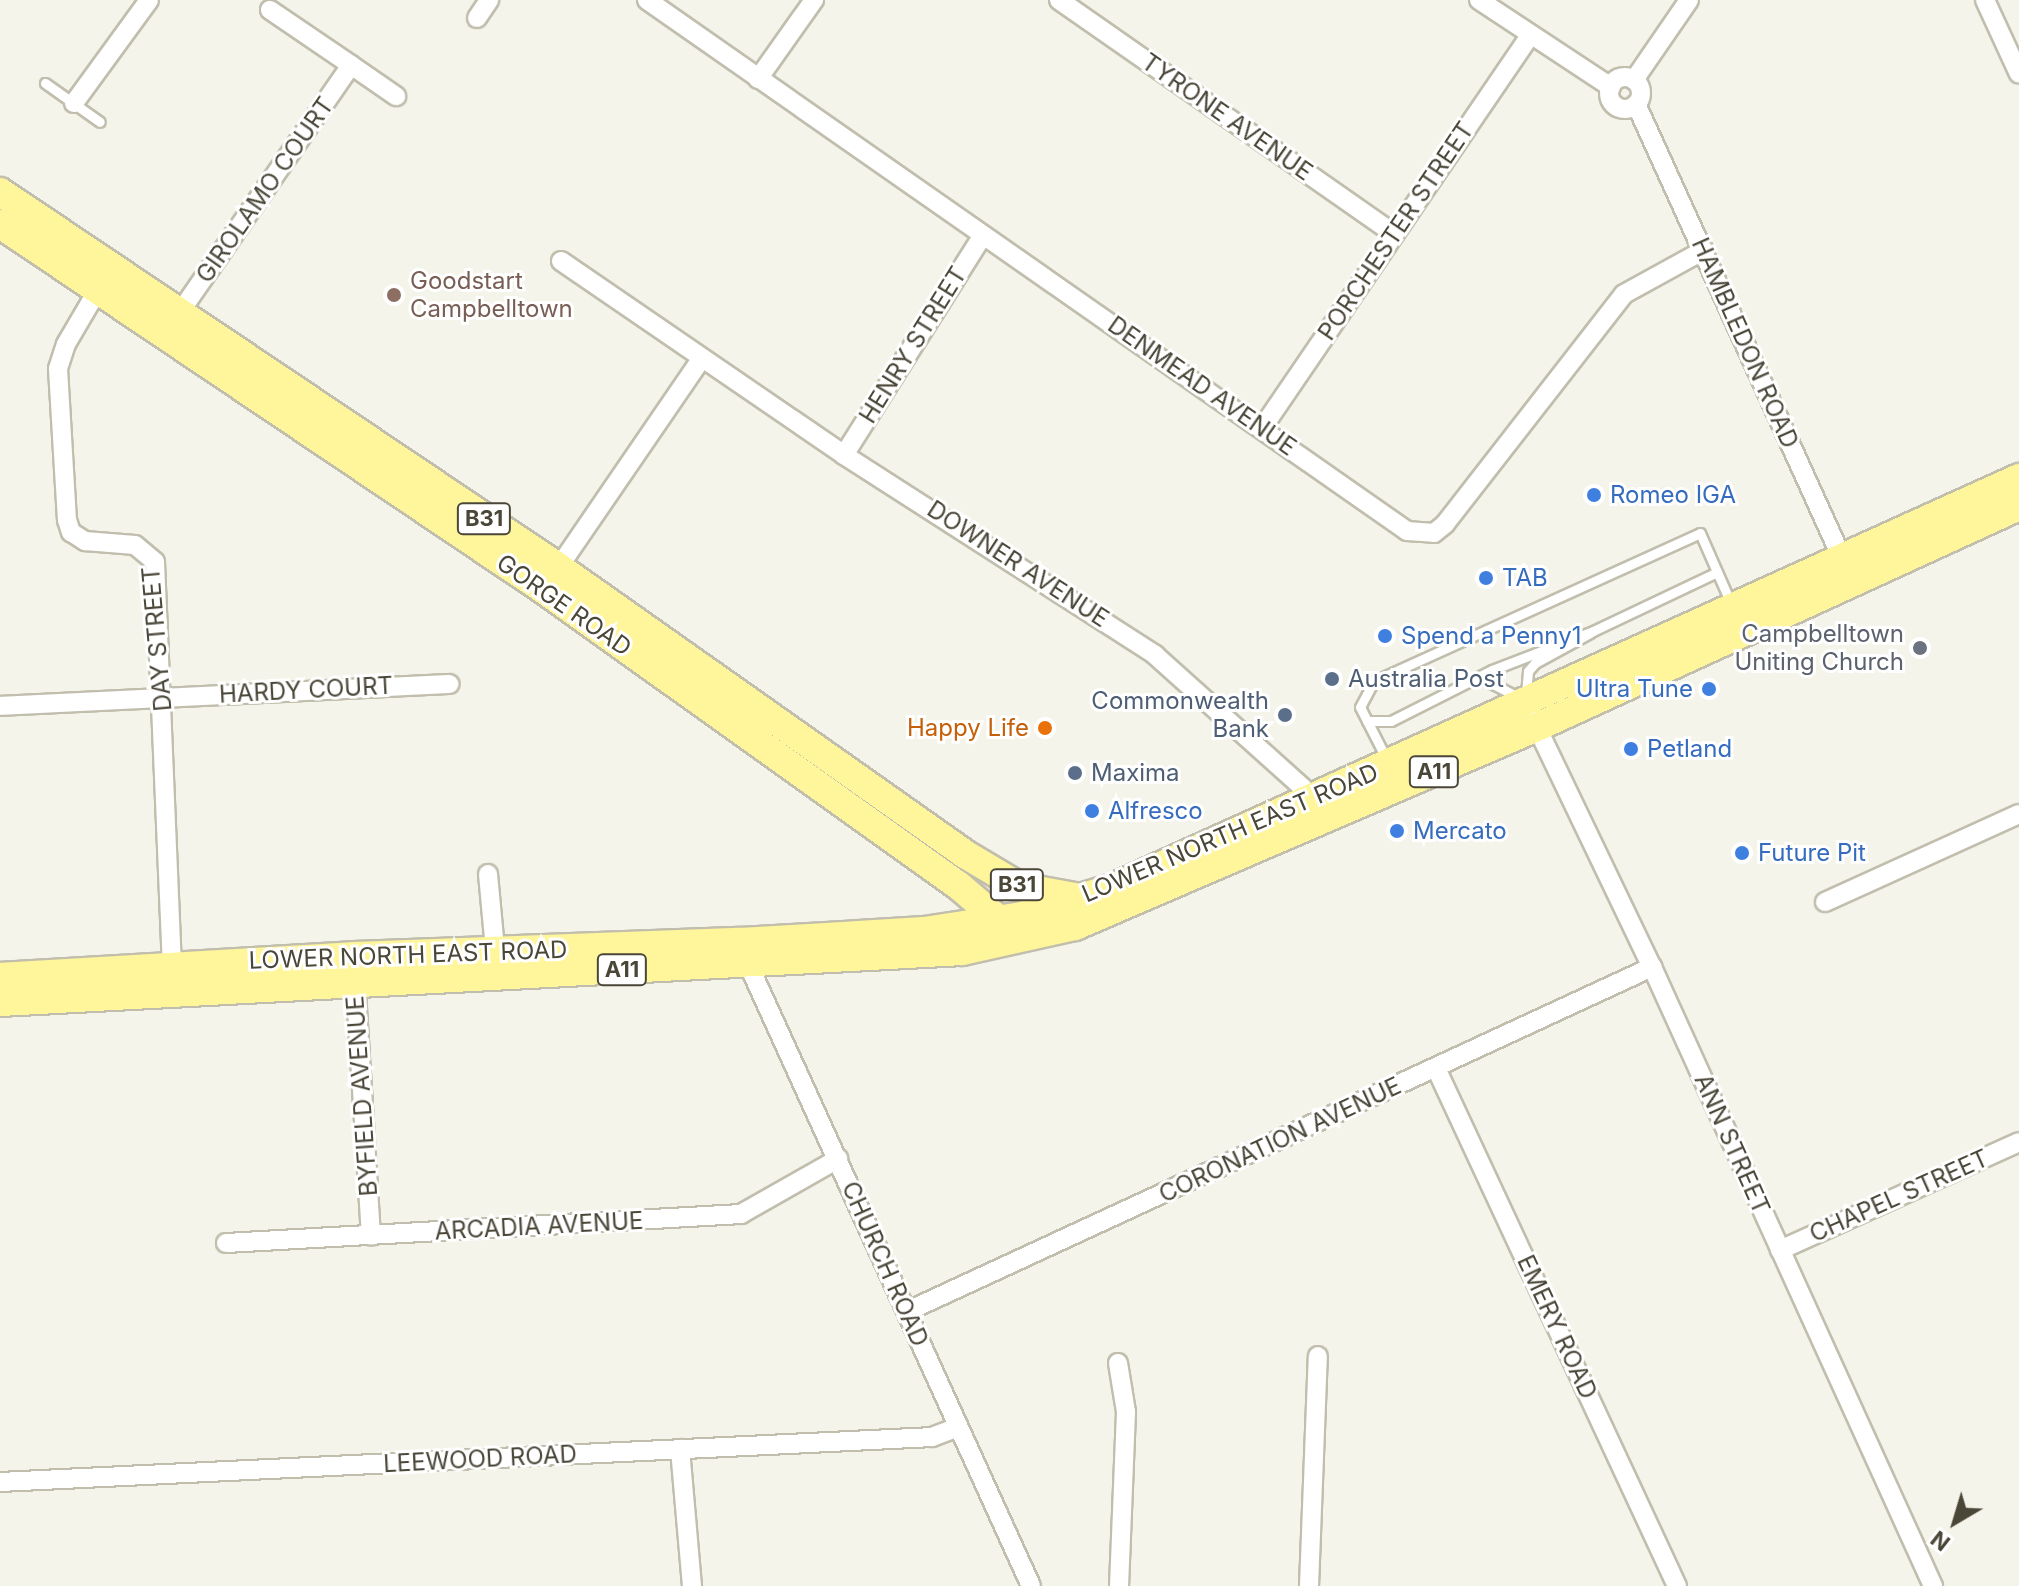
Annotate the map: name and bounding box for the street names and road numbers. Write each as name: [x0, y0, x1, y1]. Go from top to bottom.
street label: TYRONE AVENUE: [1136, 47, 1318, 187]
street label: GIROLAMO COURT: [190, 92, 340, 288]
street label: PORCHESTER STREET: [1312, 116, 1480, 346]
street label: HAMBLEDON ROAD: [1686, 233, 1804, 453]
street label: HENRY STREET: [853, 261, 973, 429]
street label: DENMEAD AVENUE: [1102, 310, 1302, 462]
street label: DOWNER AVENUE: [922, 495, 1114, 633]
road number: B31: [456, 501, 512, 537]
street label: GORGE ROAD: [491, 548, 637, 662]
street label: DAY STREET: [136, 566, 178, 712]
street label: HARDY COURT: [218, 671, 394, 709]
road number: A11: [1408, 754, 1460, 790]
street label: LOWER NORTH EAST ROAD: [1078, 757, 1382, 909]
road number: B31: [989, 867, 1045, 903]
street label: LOWER NORTH EAST ROAD: [248, 935, 568, 975]
road number: A11: [596, 952, 648, 988]
street label: BYFIELD AVENUE: [341, 995, 383, 1197]
street label: ANN STREET: [1688, 1070, 1776, 1218]
street label: CORONATION AVENUE: [1154, 1071, 1406, 1209]
street label: CHAPEL STREET: [1805, 1144, 1993, 1248]
street label: CHURCH ROAD: [836, 1177, 934, 1351]
street label: ARCADIA AVENUE: [434, 1206, 644, 1246]
street label: EMERY ROAD: [1511, 1251, 1603, 1403]
street label: LEEWOOD ROAD: [383, 1440, 577, 1478]

